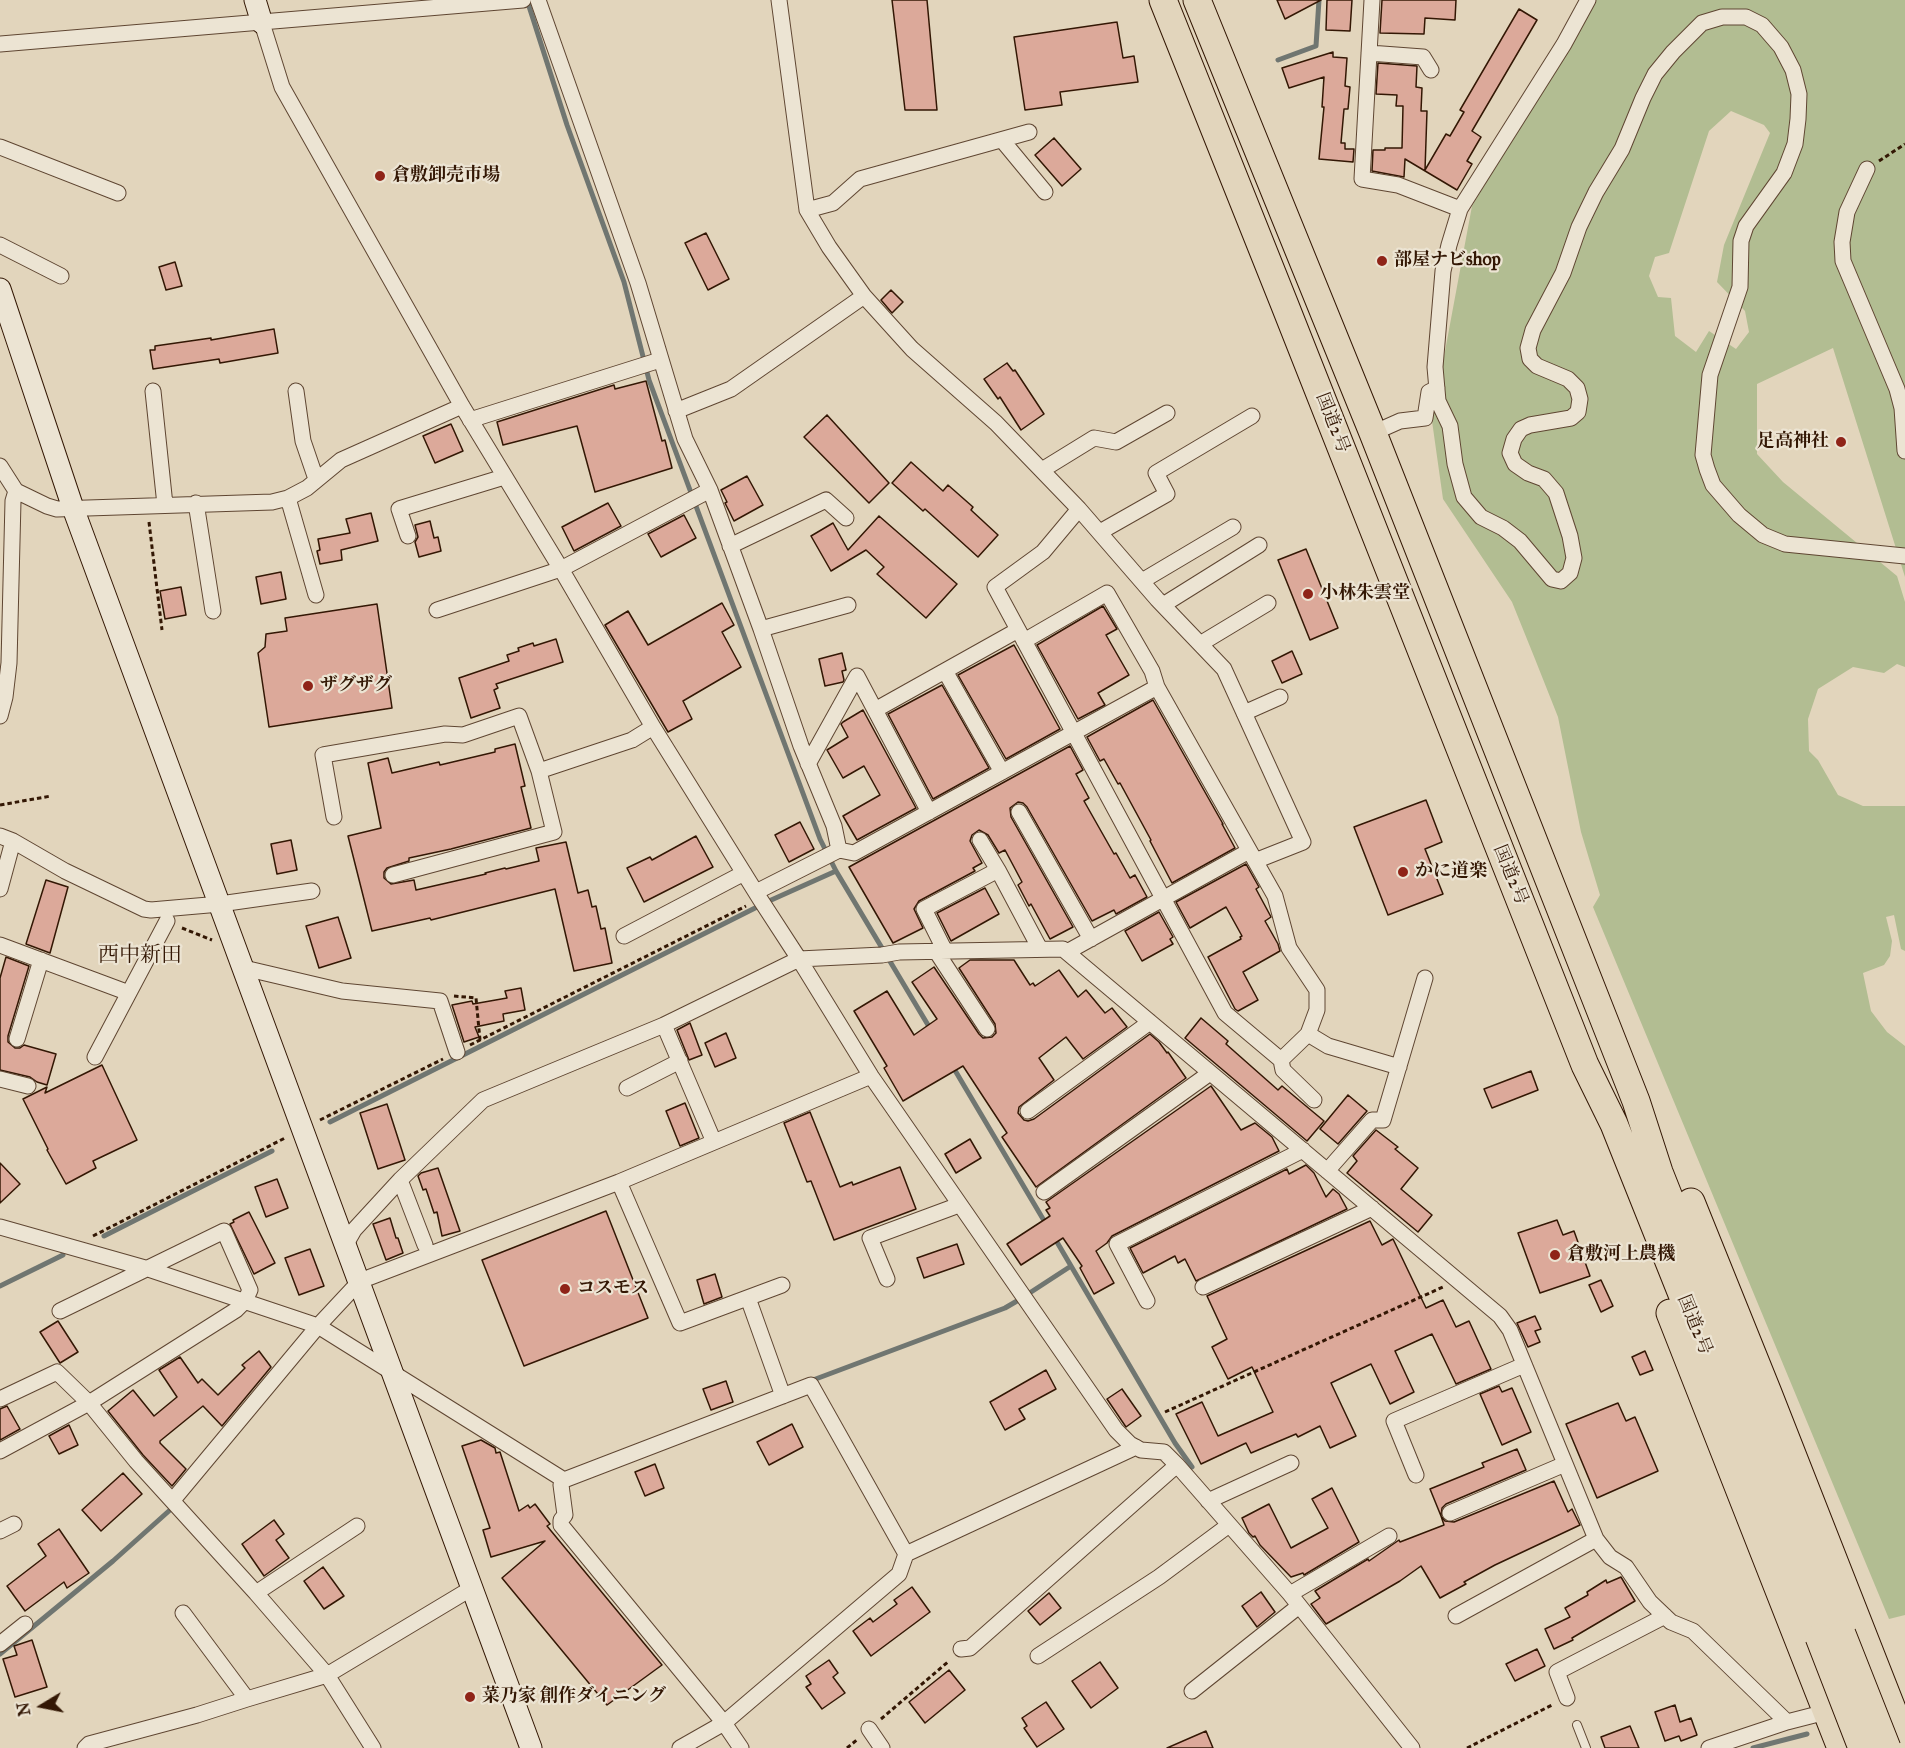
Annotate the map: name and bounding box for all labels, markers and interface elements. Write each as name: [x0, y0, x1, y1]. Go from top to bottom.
place label: 倉敷卸売市場: [392, 165, 500, 187]
marker: 倉敷卸売市場: [373, 169, 387, 183]
place label: 部屋ナビshop: [1394, 250, 1501, 272]
marker: 部屋ナビshop: [1375, 254, 1389, 268]
street label: 国道2号: [1311, 390, 1353, 456]
place label: 足高神社: [1757, 431, 1829, 453]
marker: 足高神社: [1834, 435, 1848, 449]
place label: 小林朱雲堂: [1320, 583, 1410, 605]
marker: 小林朱雲堂: [1301, 587, 1315, 601]
place label: ザグザグ: [320, 675, 392, 697]
marker: ザグザグ: [301, 679, 315, 693]
street label: 国道2号: [1488, 842, 1532, 908]
place label: かに道楽: [1415, 861, 1487, 883]
marker: かに道楽: [1396, 865, 1410, 879]
district label: 西中新田: [98, 943, 182, 969]
place label: 倉敷河上農機: [1567, 1244, 1675, 1266]
marker: 倉敷河上農機: [1548, 1248, 1562, 1262]
place label: コスモス: [577, 1278, 649, 1300]
marker: コスモス: [558, 1282, 572, 1296]
street label: 国道2号: [1672, 1292, 1716, 1358]
north arrow: [12, 1676, 72, 1736]
place label: 菜乃家 創作ダイニング: [482, 1686, 666, 1708]
marker: 菜乃家 創作ダイニング: [463, 1690, 477, 1704]
text: N: [13, 1701, 34, 1718]

